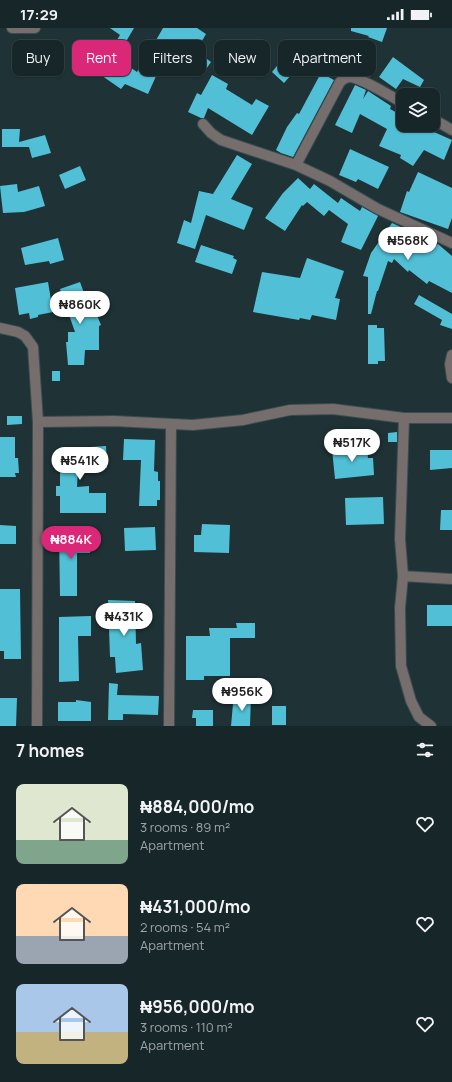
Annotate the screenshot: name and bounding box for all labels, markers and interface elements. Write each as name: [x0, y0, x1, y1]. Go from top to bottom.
text: 17:29: [20, 4, 58, 25]
chip: Buy: [12, 40, 64, 76]
chip: Rent: [72, 40, 131, 76]
chip: Filters: [139, 40, 206, 76]
chip: New: [214, 40, 270, 76]
chip: Apartment: [278, 40, 376, 76]
map controls: [396, 88, 440, 132]
button: layers: [396, 88, 440, 132]
pin: ₦568K: [380, 227, 436, 261]
text: ₦568K: [387, 231, 429, 249]
pin: ₦860K: [52, 291, 108, 325]
text: ₦860K: [59, 295, 101, 313]
pin: ₦517K: [324, 429, 380, 463]
text: ₦517K: [333, 433, 371, 451]
pin: ₦541K: [52, 447, 108, 481]
text: ₦541K: [60, 451, 100, 469]
pin: ₦884K: [43, 526, 99, 560]
text: ₦884K: [50, 530, 92, 548]
pin: ₦431K: [96, 603, 152, 637]
text: ₦431K: [105, 607, 143, 625]
pin: ₦956K: [214, 678, 270, 712]
text: ₦956K: [221, 682, 263, 700]
text: 7 homes: [16, 739, 84, 762]
icon: filters: [414, 739, 436, 761]
text: ₦884,000/mo: [140, 795, 254, 818]
icon: home: [48, 800, 96, 848]
icon: heart: [414, 813, 436, 835]
text: 3 rooms · 89 m²: [140, 818, 230, 836]
text: Apartment: [140, 836, 204, 854]
text: ₦431,000/mo: [140, 895, 251, 918]
icon: home: [48, 900, 96, 948]
icon: heart: [414, 913, 436, 935]
text: 2 rooms · 54 m²: [140, 918, 230, 936]
text: Apartment: [140, 936, 204, 954]
text: ₦956,000/mo: [140, 995, 255, 1018]
icon: home: [48, 1000, 96, 1048]
icon: heart: [414, 1013, 436, 1035]
text: 3 rooms · 110 m²: [140, 1018, 233, 1036]
text: Apartment: [140, 1036, 204, 1054]

